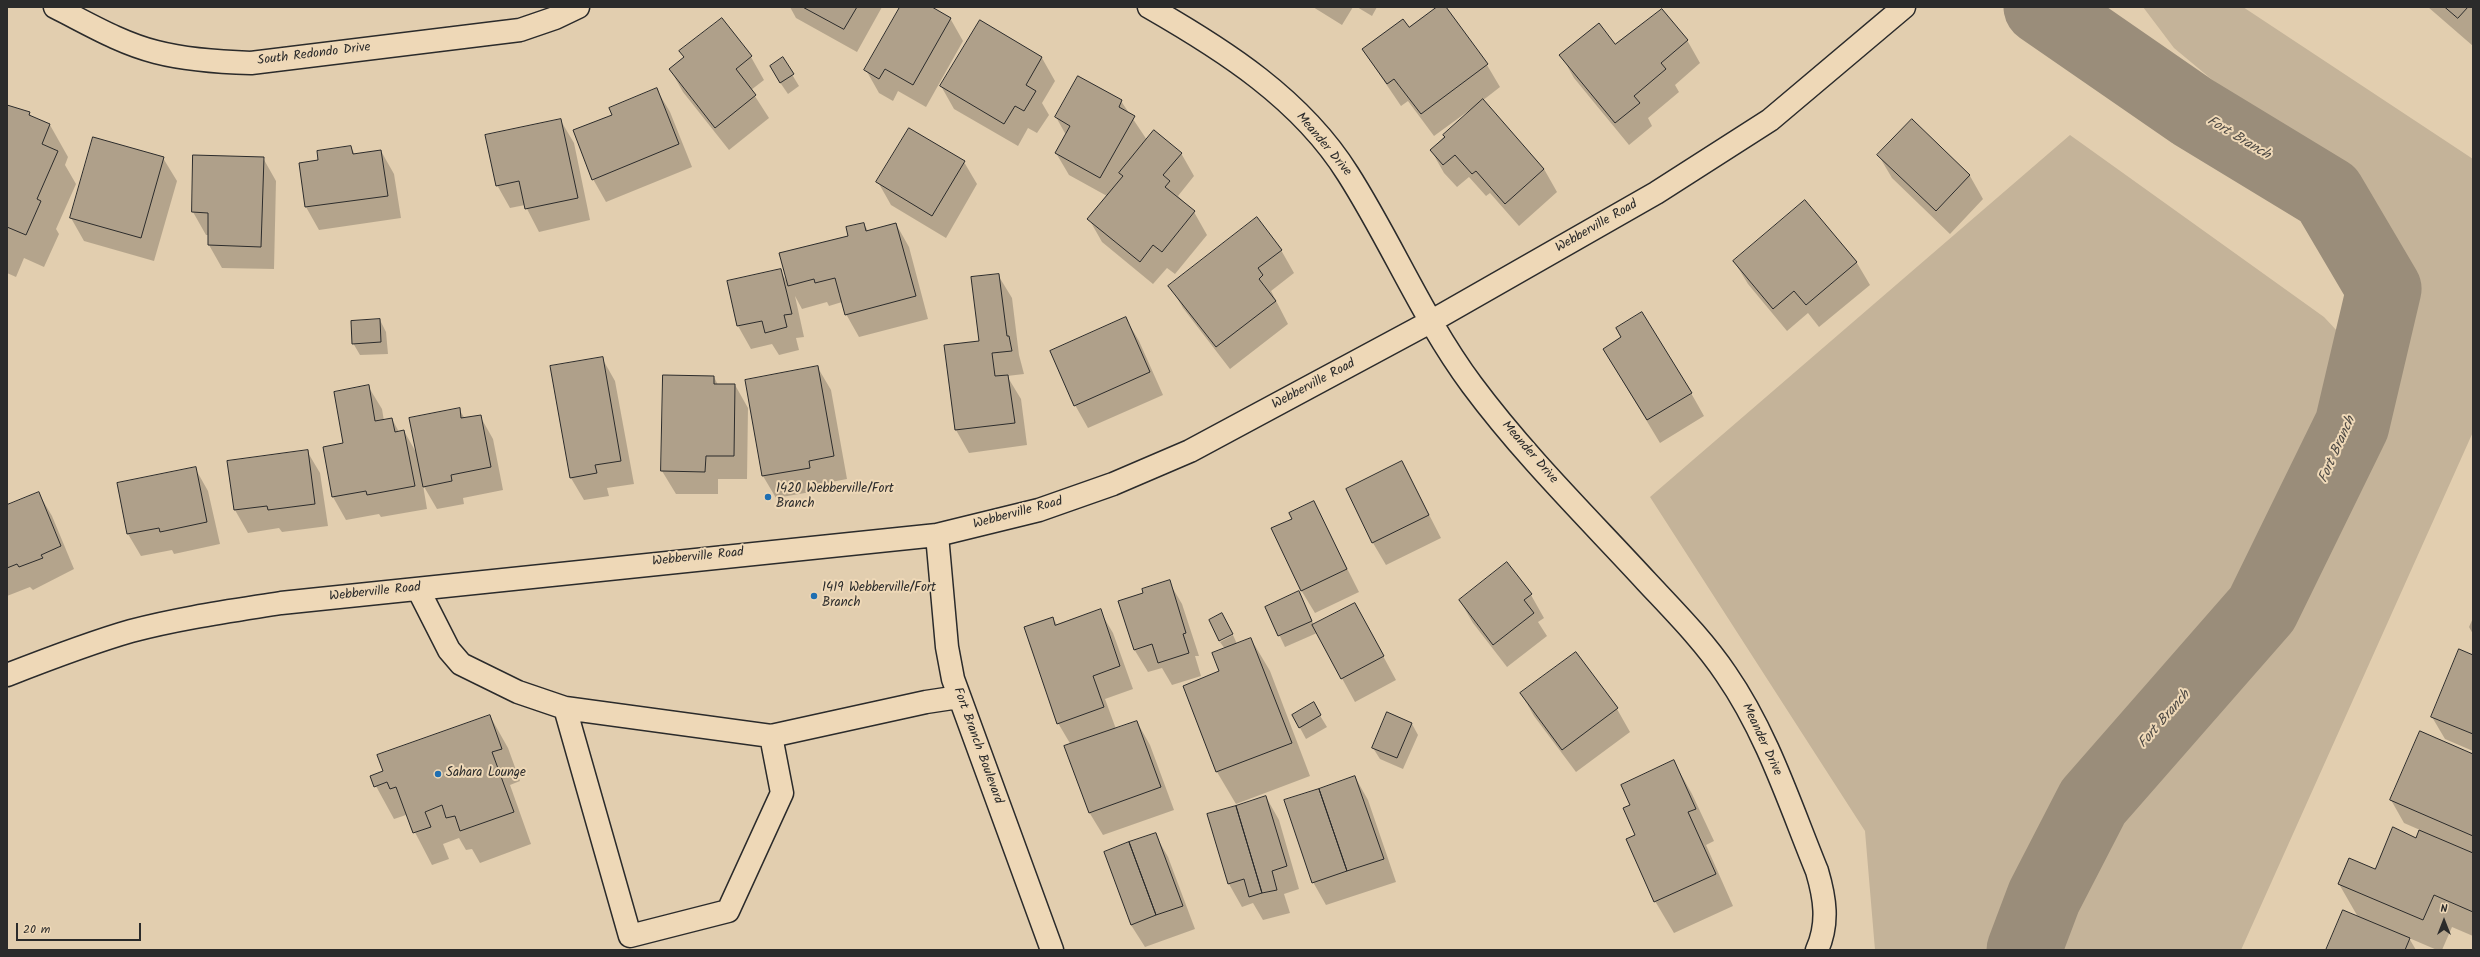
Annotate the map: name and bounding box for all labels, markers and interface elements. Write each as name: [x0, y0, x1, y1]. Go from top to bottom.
street label: South Redondo Drive: [257, 40, 371, 70]
street label: Meander Drive: [1292, 110, 1354, 180]
water label: Fort Branch: [2203, 114, 2273, 164]
street label: Webberville Road: [1553, 197, 1641, 257]
street label: Webberville Road: [1270, 357, 1358, 413]
water label: Fort Branch: [2316, 414, 2360, 486]
street label: Meander Drive: [1497, 418, 1561, 488]
place label: 1420 Webberville/Fort Branch: [776, 482, 894, 513]
marker: 1420 Webberville/Fort Branch: [763, 492, 773, 502]
street label: Webberville Road: [972, 495, 1064, 533]
street label: Webberville Road: [651, 545, 745, 571]
street label: Webberville Road: [328, 580, 422, 606]
place label: 1419 Webberville/Fort Branch: [822, 581, 936, 612]
marker: 1419 Webberville/Fort Branch: [809, 591, 819, 601]
street label: Fort Branch Boulevard: [949, 686, 1005, 806]
water label: Fort Branch: [2135, 688, 2195, 752]
street label: Meander Drive: [1737, 701, 1785, 779]
place label: Sahara Lounge: [446, 766, 526, 782]
marker: Sahara Lounge: [433, 769, 443, 779]
text: N: [2441, 900, 2447, 918]
north arrow: [2424, 901, 2464, 941]
scale bar: [18, 915, 143, 941]
text: 20 m: [23, 920, 50, 939]

